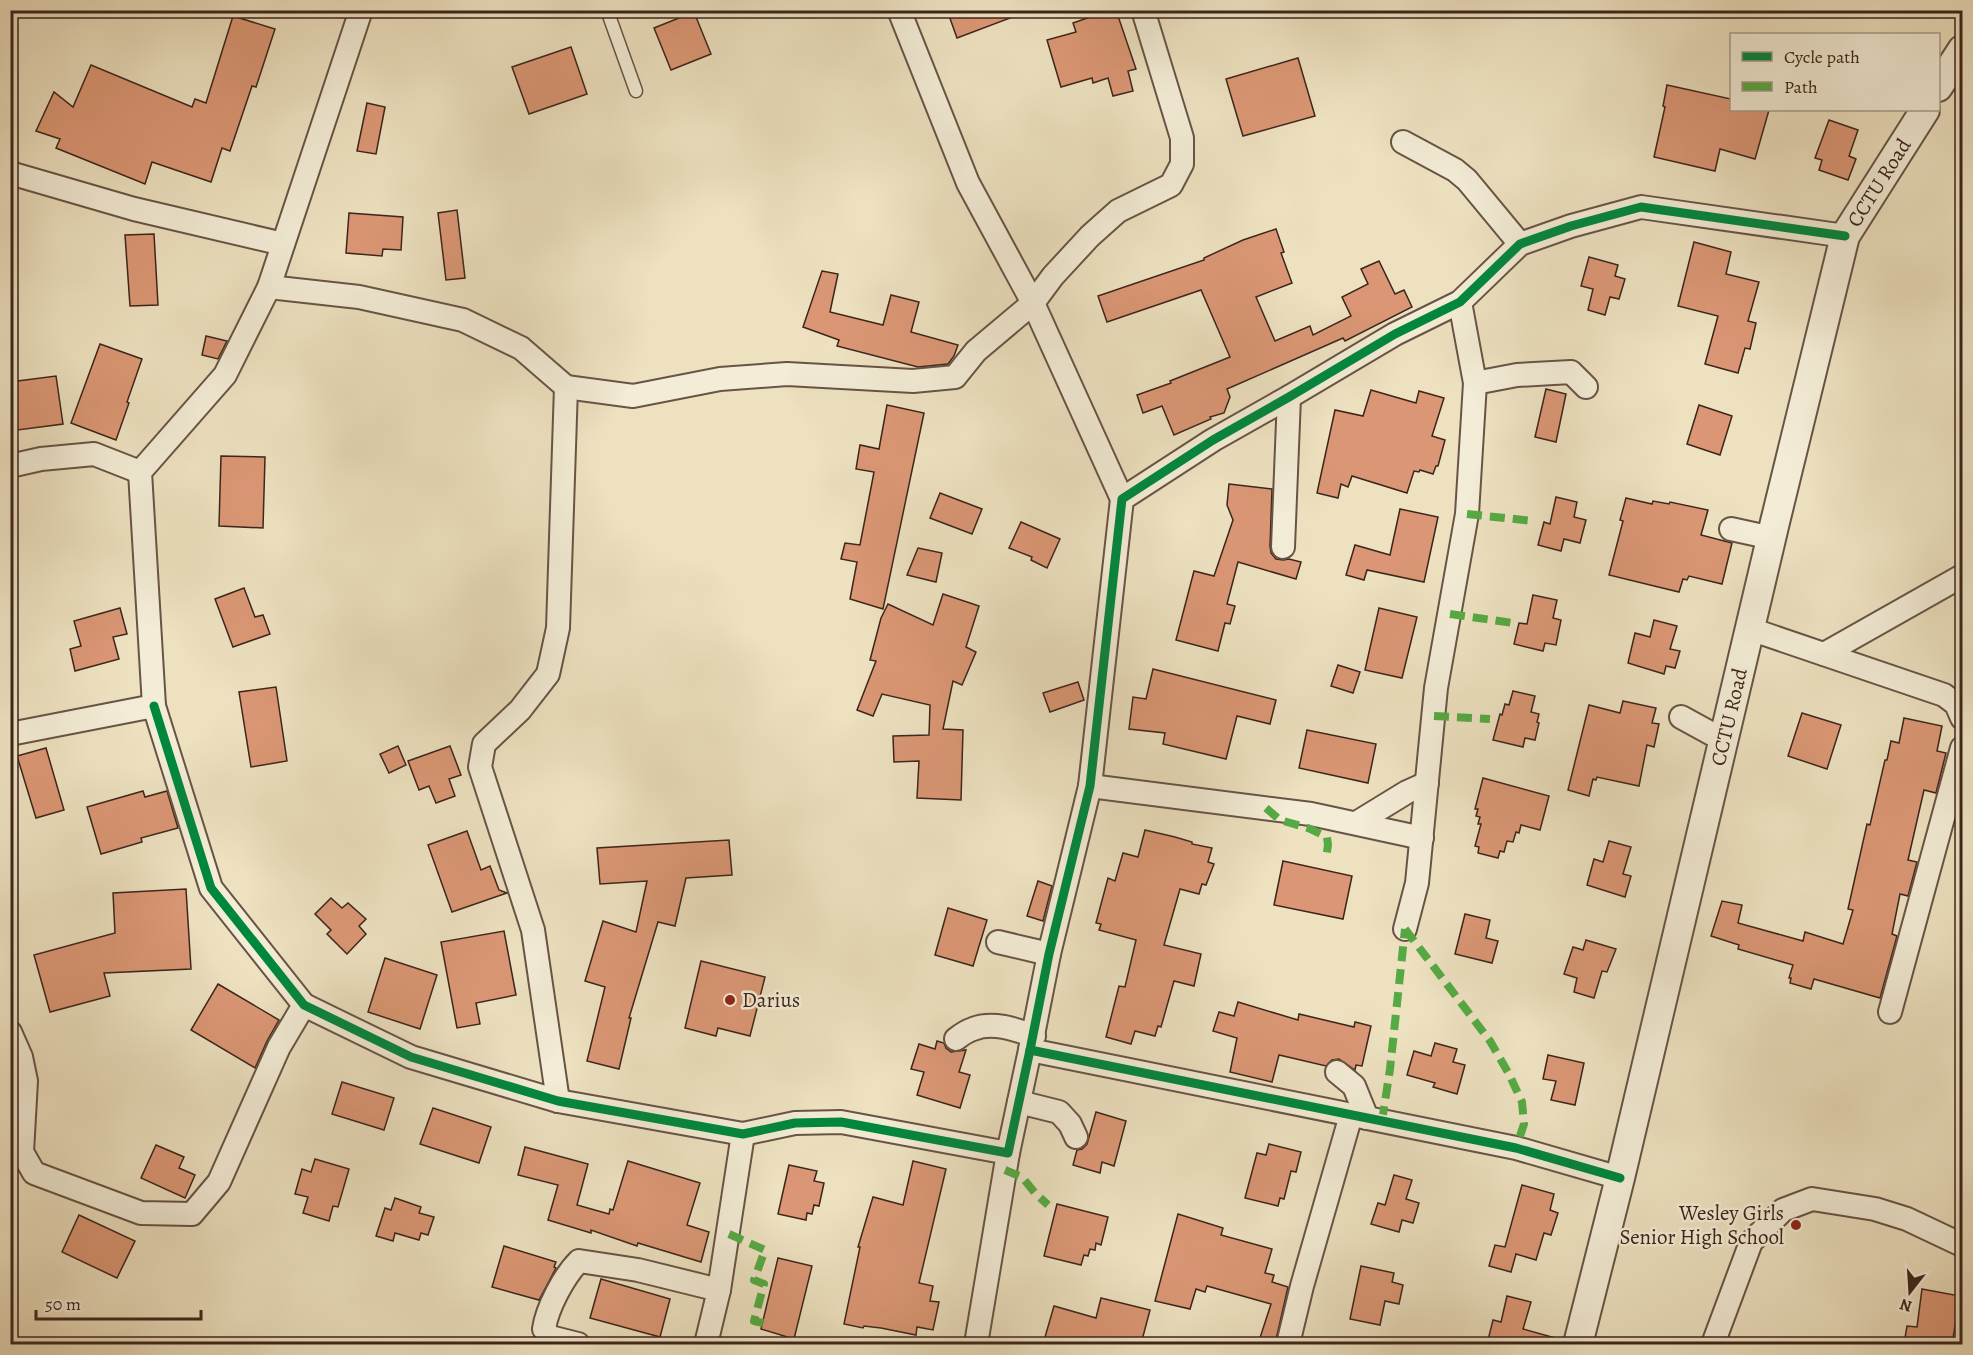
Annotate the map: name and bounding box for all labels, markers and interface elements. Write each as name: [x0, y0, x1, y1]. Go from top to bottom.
legend: [1730, 33, 1940, 111]
text: Cycle path: [1784, 45, 1860, 69]
text: Path: [1784, 75, 1818, 99]
street label: CCTU Road: [1840, 132, 1918, 232]
street label: CCTU Road: [1704, 664, 1754, 769]
place label: Darius: [742, 986, 800, 1014]
marker: Darius: [723, 993, 737, 1007]
place label: Wesley Girls Senior High School: [1619, 1199, 1784, 1251]
marker: Wesley Girls Senior High School: [1789, 1218, 1803, 1232]
north arrow: [1880, 1262, 1940, 1322]
scale bar: [36, 1283, 201, 1321]
text: 50 m: [45, 1292, 81, 1316]
text: N: [1897, 1293, 1915, 1318]

